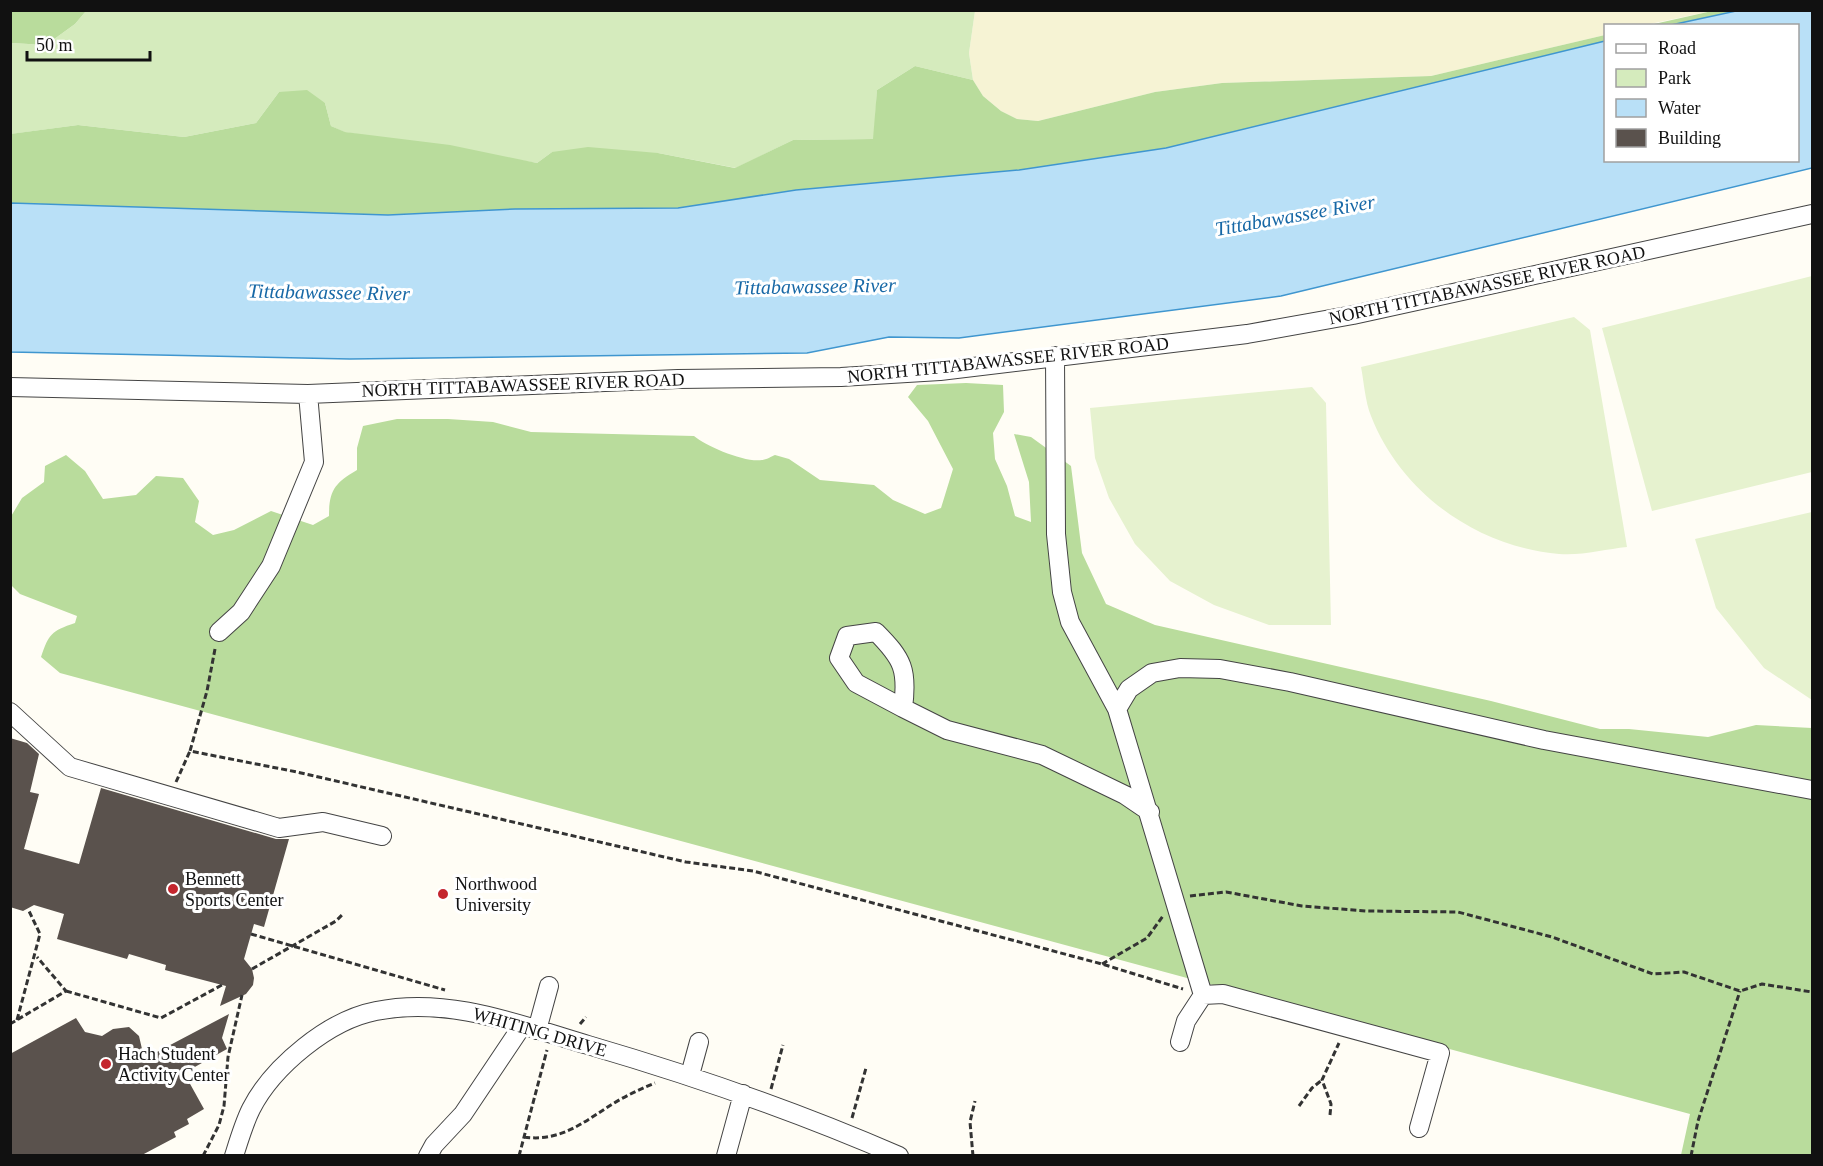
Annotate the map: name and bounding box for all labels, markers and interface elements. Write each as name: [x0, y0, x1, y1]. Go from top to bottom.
scale bar: [27, 24, 150, 62]
legend: [1604, 24, 1799, 162]
text: 50 m: [36, 35, 73, 55]
text: Road: [1658, 38, 1696, 58]
text: Park: [1658, 68, 1691, 88]
text: Water: [1658, 98, 1701, 118]
text: Building: [1658, 128, 1721, 148]
water label: Tittabawassee River: [1213, 190, 1377, 240]
street label: NORTH TITTABAWASSEE RIVER ROAD: [1327, 242, 1647, 328]
water label: Tittabawassee River: [734, 274, 896, 298]
water label: Tittabawassee River: [248, 280, 410, 304]
street label: NORTH TITTABAWASSEE RIVER ROAD: [846, 333, 1170, 387]
street label: NORTH TITTABAWASSEE RIVER ROAD: [361, 369, 685, 401]
place label: Bennett Sports Center: [185, 869, 284, 910]
place label: Northwood University: [455, 874, 537, 915]
marker: Bennett Sports Center: [166, 882, 180, 896]
marker: Northwood University: [436, 887, 450, 901]
street label: WHITING DRIVE: [471, 1003, 609, 1061]
place label: Hach Student Activity Center: [118, 1044, 229, 1085]
marker: Hach Student Activity Center: [99, 1057, 113, 1071]

